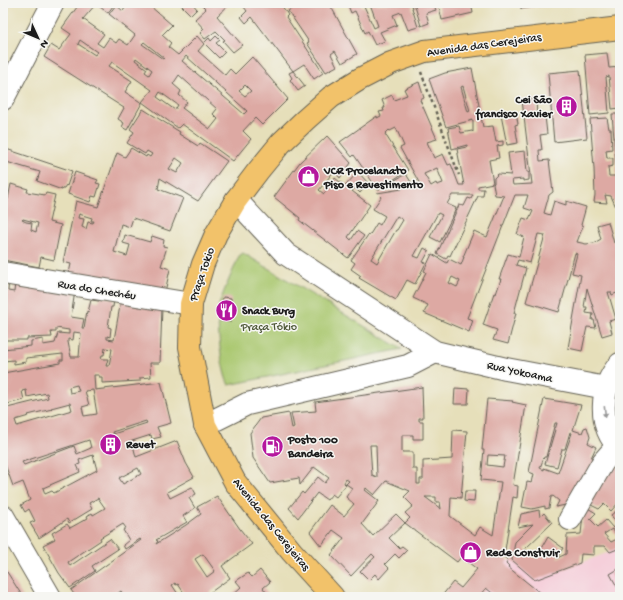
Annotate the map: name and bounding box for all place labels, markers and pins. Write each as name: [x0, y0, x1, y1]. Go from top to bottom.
building icon: Cei São francisco Xavier: [554, 93, 580, 119]
place label: Cei São francisco Xavier: [475, 94, 554, 122]
shop icon: VCR Procelanato Piso e Revestimento: [296, 164, 322, 190]
place label: VCR Procelanato Piso e Revestimento: [323, 165, 424, 193]
restaurant icon: Snack Burg: [214, 297, 240, 323]
place label: Snack Burg: [242, 305, 295, 319]
building icon: Revet: [97, 431, 123, 457]
fuel station icon: Posto 100 Bandeira: [260, 433, 286, 459]
place label: Posto 100 Bandeira: [287, 434, 338, 462]
place label: Revet: [125, 439, 156, 453]
shop icon: Rede Construir: [457, 539, 483, 565]
place label: Rede Construir: [485, 547, 561, 561]

